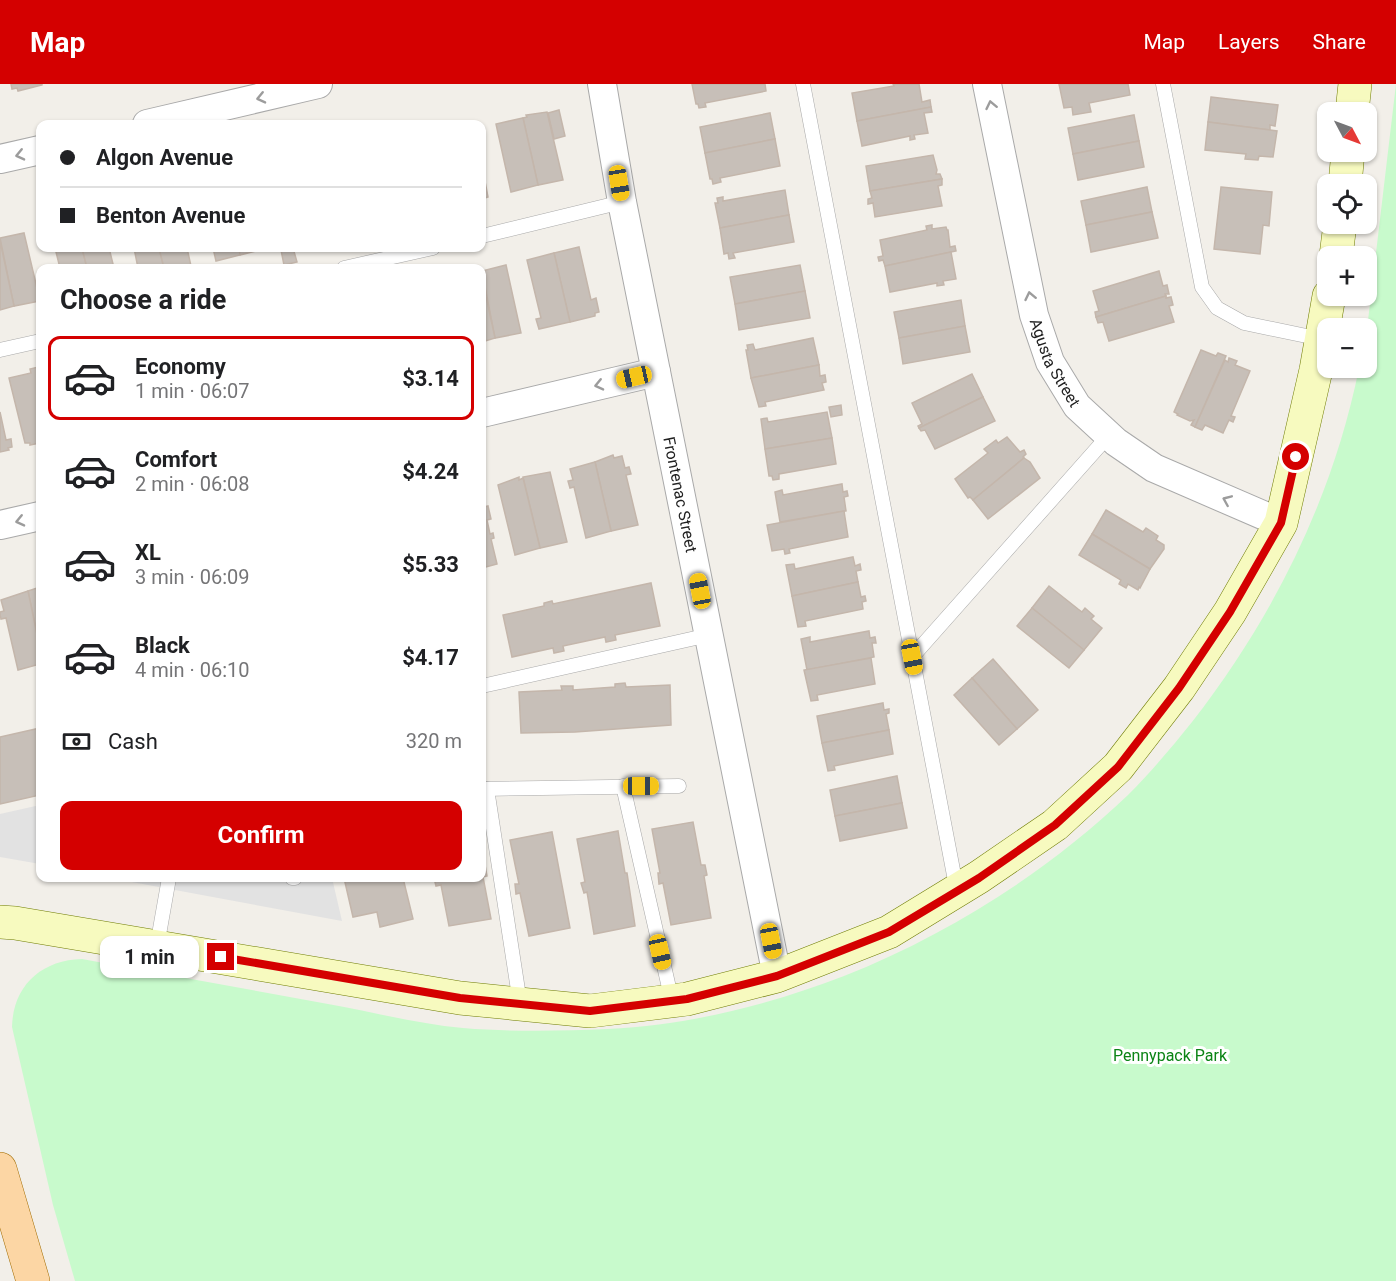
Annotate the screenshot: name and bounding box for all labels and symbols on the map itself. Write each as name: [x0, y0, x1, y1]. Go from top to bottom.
one-way arrow: [256, 90, 266, 103]
one-way arrow: [985, 100, 998, 110]
north arrow: [1317, 102, 1377, 162]
one-way arrow: [15, 147, 25, 160]
car: [607, 164, 631, 202]
one-way arrow: [1024, 291, 1037, 301]
street label: Agusta Street: [1026, 316, 1084, 411]
car: [614, 364, 654, 390]
one-way arrow: [594, 378, 604, 391]
street label: Frontenac Street: [659, 435, 701, 554]
route start: [1282, 443, 1309, 470]
one-way arrow: [1223, 495, 1234, 507]
one-way arrow: [15, 513, 25, 526]
car: [688, 572, 712, 610]
car: [900, 638, 924, 676]
car: [623, 777, 659, 795]
car: [759, 922, 783, 960]
car: [647, 932, 673, 972]
callout: 1 min: [101, 936, 200, 978]
route end: [207, 943, 234, 970]
park label: Pennypack Park: [1113, 1046, 1228, 1065]

